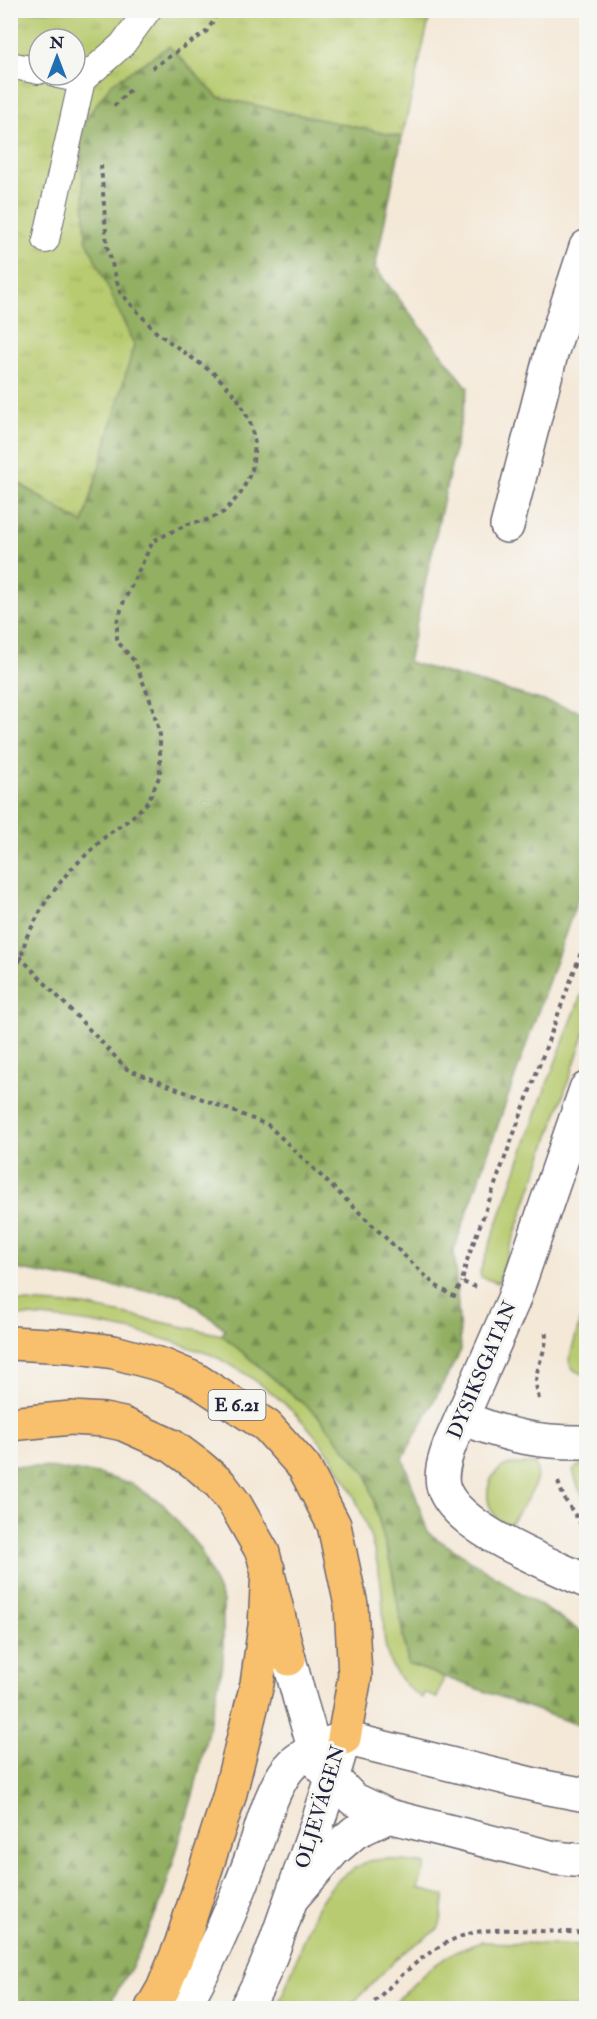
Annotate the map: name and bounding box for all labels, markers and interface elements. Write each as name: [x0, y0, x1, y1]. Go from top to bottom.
north arrow: [27, 27, 87, 87]
text: N: [49, 33, 65, 53]
street label: DYSIKSGATAN: [442, 1297, 522, 1443]
road number: E 6.21: [208, 1390, 266, 1420]
street label: OLJEVÄGEN: [289, 1742, 351, 1872]

